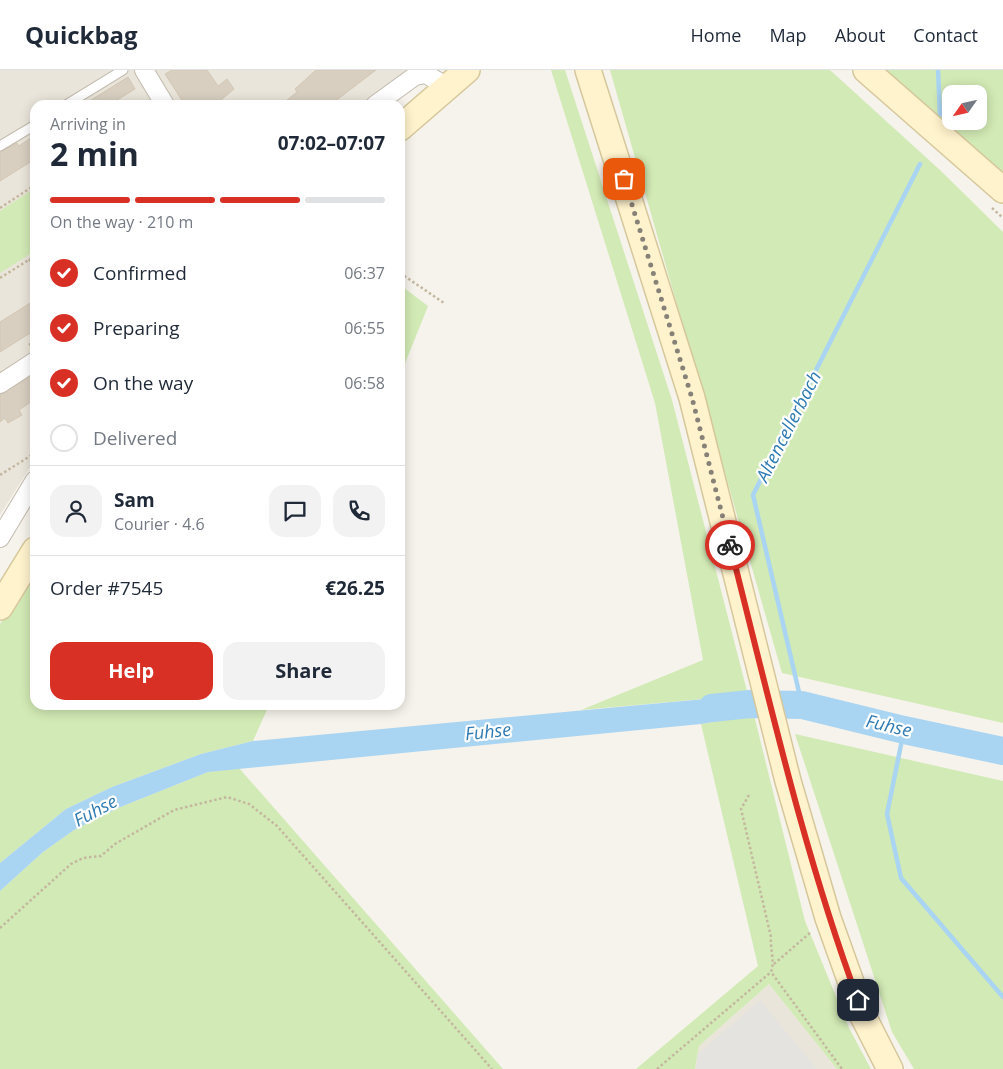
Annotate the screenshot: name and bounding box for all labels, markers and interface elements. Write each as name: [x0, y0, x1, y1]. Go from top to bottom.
text: Quickbag: [25, 18, 138, 51]
text: Home: [691, 23, 741, 47]
text: Map: [769, 23, 807, 47]
text: About: [835, 23, 885, 47]
text: Contact: [913, 23, 978, 47]
north arrow: [942, 85, 988, 130]
map controls: [942, 85, 987, 130]
text: Arriving in: [50, 113, 126, 135]
text: 07:02–07:07: [278, 130, 385, 156]
text: 2 min: [50, 132, 139, 175]
pin: [603, 158, 645, 200]
icon: bag: [610, 165, 638, 193]
text: On the way · 210 m: [50, 211, 193, 233]
icon: check: [50, 259, 78, 287]
text: Confirmed: [93, 260, 187, 286]
text: 06:37: [344, 262, 385, 284]
icon: check: [50, 314, 78, 342]
text: Preparing: [93, 315, 180, 341]
text: 06:55: [344, 317, 385, 339]
water label: Altencellerbach: [749, 367, 826, 487]
icon: check: [50, 369, 78, 397]
text: On the way: [93, 370, 193, 396]
text: 06:58: [344, 372, 385, 394]
text: Delivered: [93, 425, 177, 451]
button: person: [50, 485, 102, 537]
button: chat: [269, 485, 321, 537]
button: phone: [333, 485, 385, 537]
text: Sam: [114, 487, 155, 513]
text: Courier · 4.6: [114, 513, 205, 535]
courier: [705, 520, 755, 570]
icon: bike: [716, 531, 744, 559]
text: Order #7545: [50, 575, 163, 601]
text: €26.25: [325, 575, 385, 601]
button: Help: [50, 642, 213, 700]
button: Share: [223, 642, 385, 700]
water label: Fuhse: [864, 708, 914, 742]
water label: Fuhse: [464, 717, 512, 745]
water label: Fuhse: [69, 789, 121, 831]
pin: [837, 979, 879, 1021]
icon: home: [844, 986, 872, 1014]

